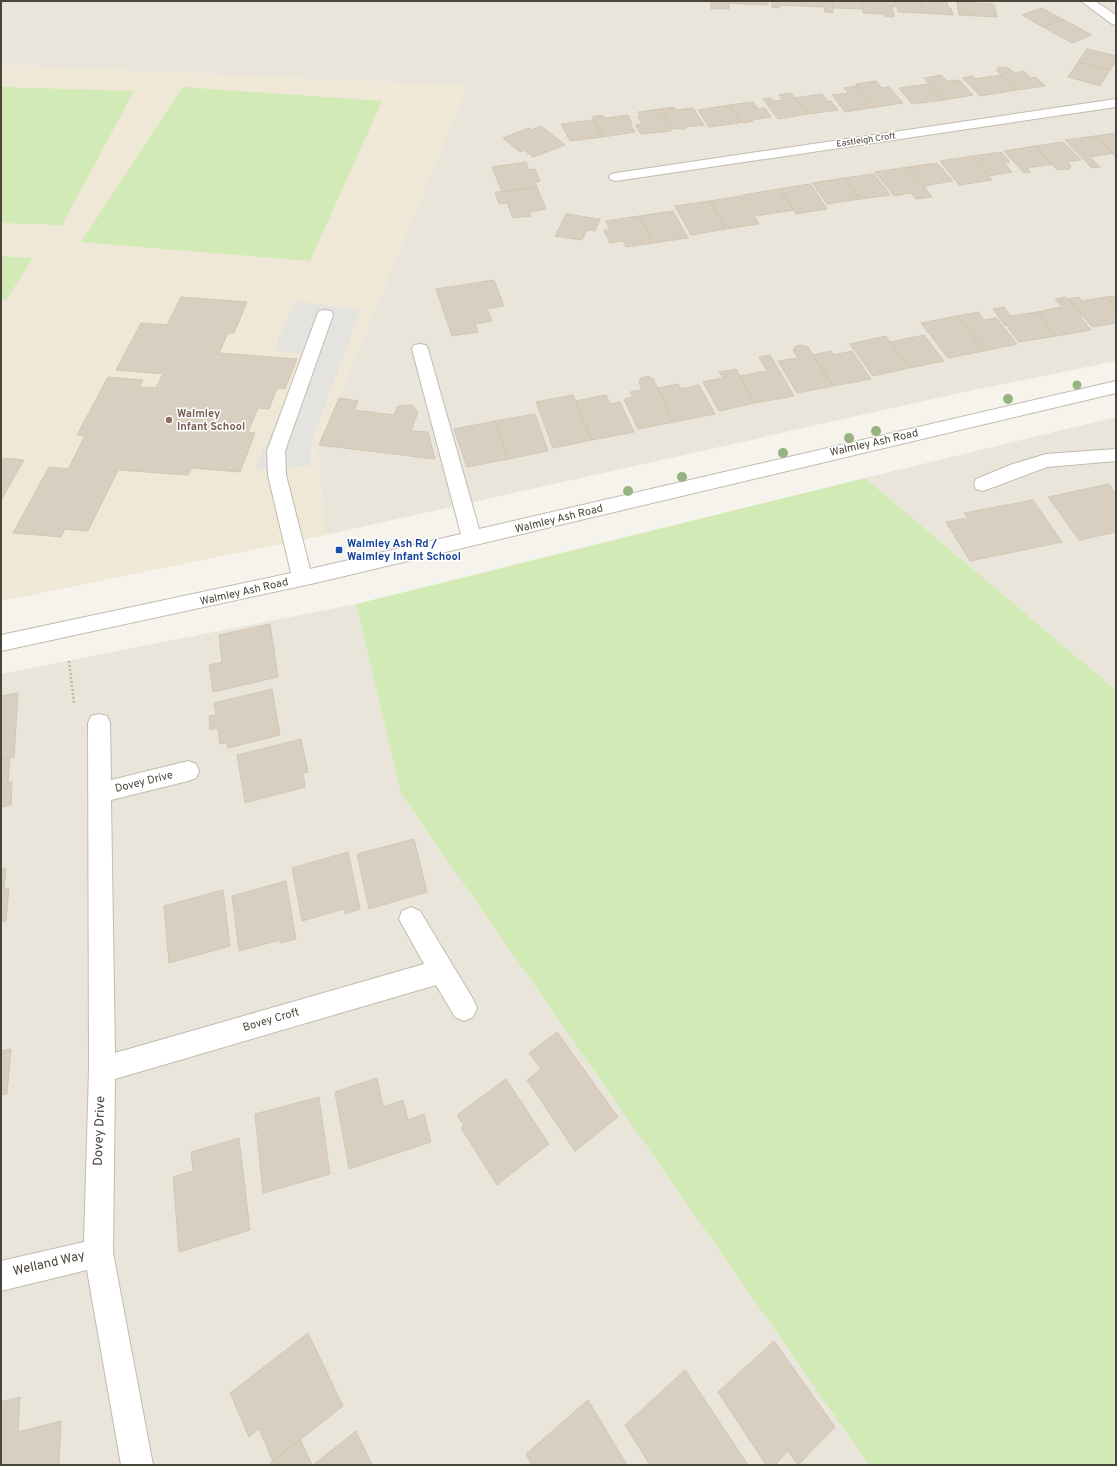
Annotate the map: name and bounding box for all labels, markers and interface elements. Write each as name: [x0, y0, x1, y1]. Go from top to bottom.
street label: Eastleigh Croft: [836, 130, 896, 150]
place label: Walmley Infant School: [177, 407, 245, 434]
marker: Walmley Infant School: [164, 415, 174, 425]
street label: Walmley Ash Road: [828, 426, 920, 460]
street label: Walmley Ash Road: [513, 501, 605, 537]
place label: Walmley Ash Rd / Walmley Infant School: [347, 537, 461, 564]
marker: Walmley Ash Rd / Walmley Infant School: [334, 545, 344, 555]
street label: Walmley Ash Road: [198, 575, 290, 609]
street label: Dovey Drive: [114, 768, 174, 796]
street label: Bovey Croft: [241, 1005, 301, 1035]
street label: Dovey Drive: [91, 1096, 109, 1166]
street label: Welland Way: [11, 1248, 87, 1280]

